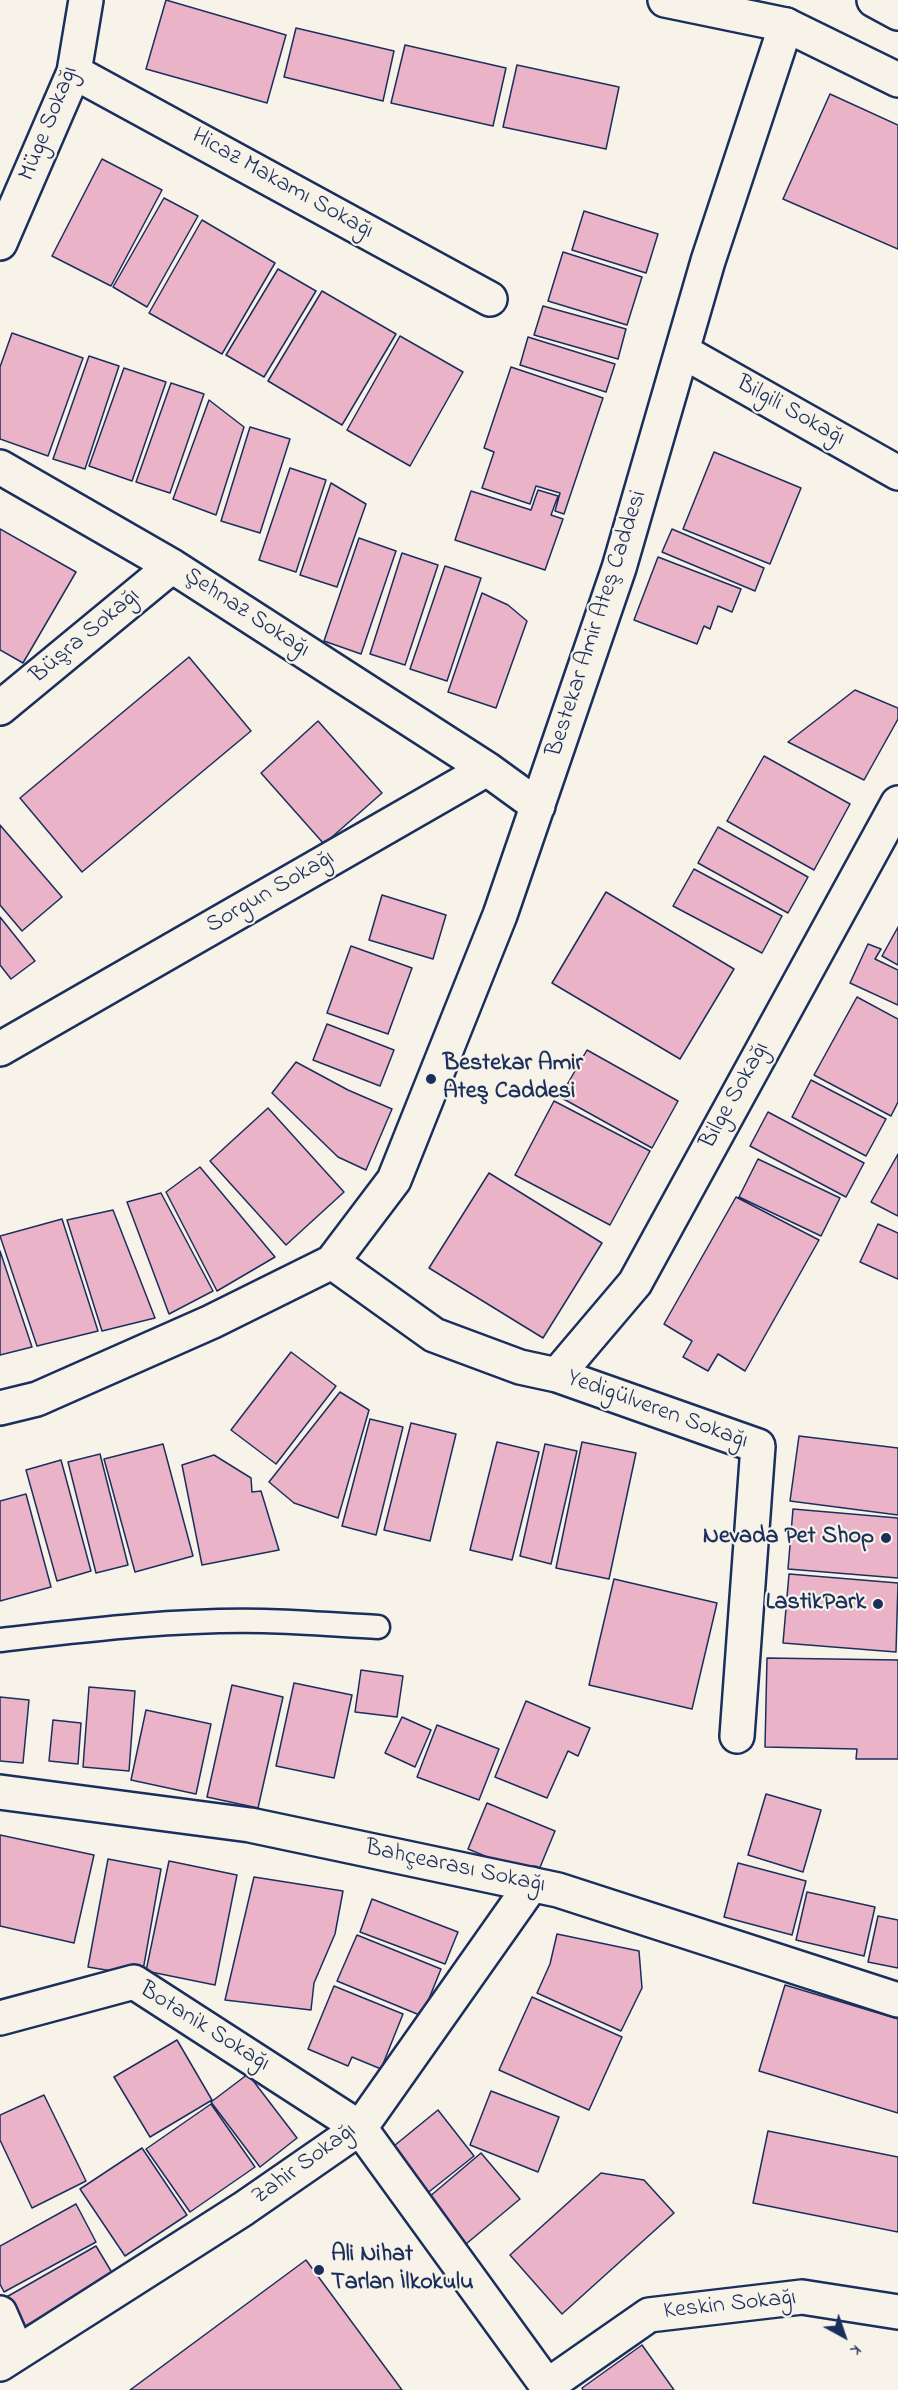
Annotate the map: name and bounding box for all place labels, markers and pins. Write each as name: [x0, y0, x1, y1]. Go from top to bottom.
place label: Bestekar Amir Ateş Caddesi: [443, 1051, 583, 1107]
marker: Bestekar Amir Ateş Caddesi: [424, 1072, 438, 1086]
place label: Nevada Pet Shop: [703, 1524, 874, 1552]
marker: Nevada Pet Shop: [879, 1531, 893, 1545]
place label: LastikPark: [766, 1590, 866, 1618]
marker: LastikPark: [871, 1597, 885, 1611]
place label: Ali Nihat Tarlan İlkokulu: [331, 2242, 474, 2298]
marker: Ali Nihat Tarlan İlkokulu: [312, 2263, 326, 2277]

